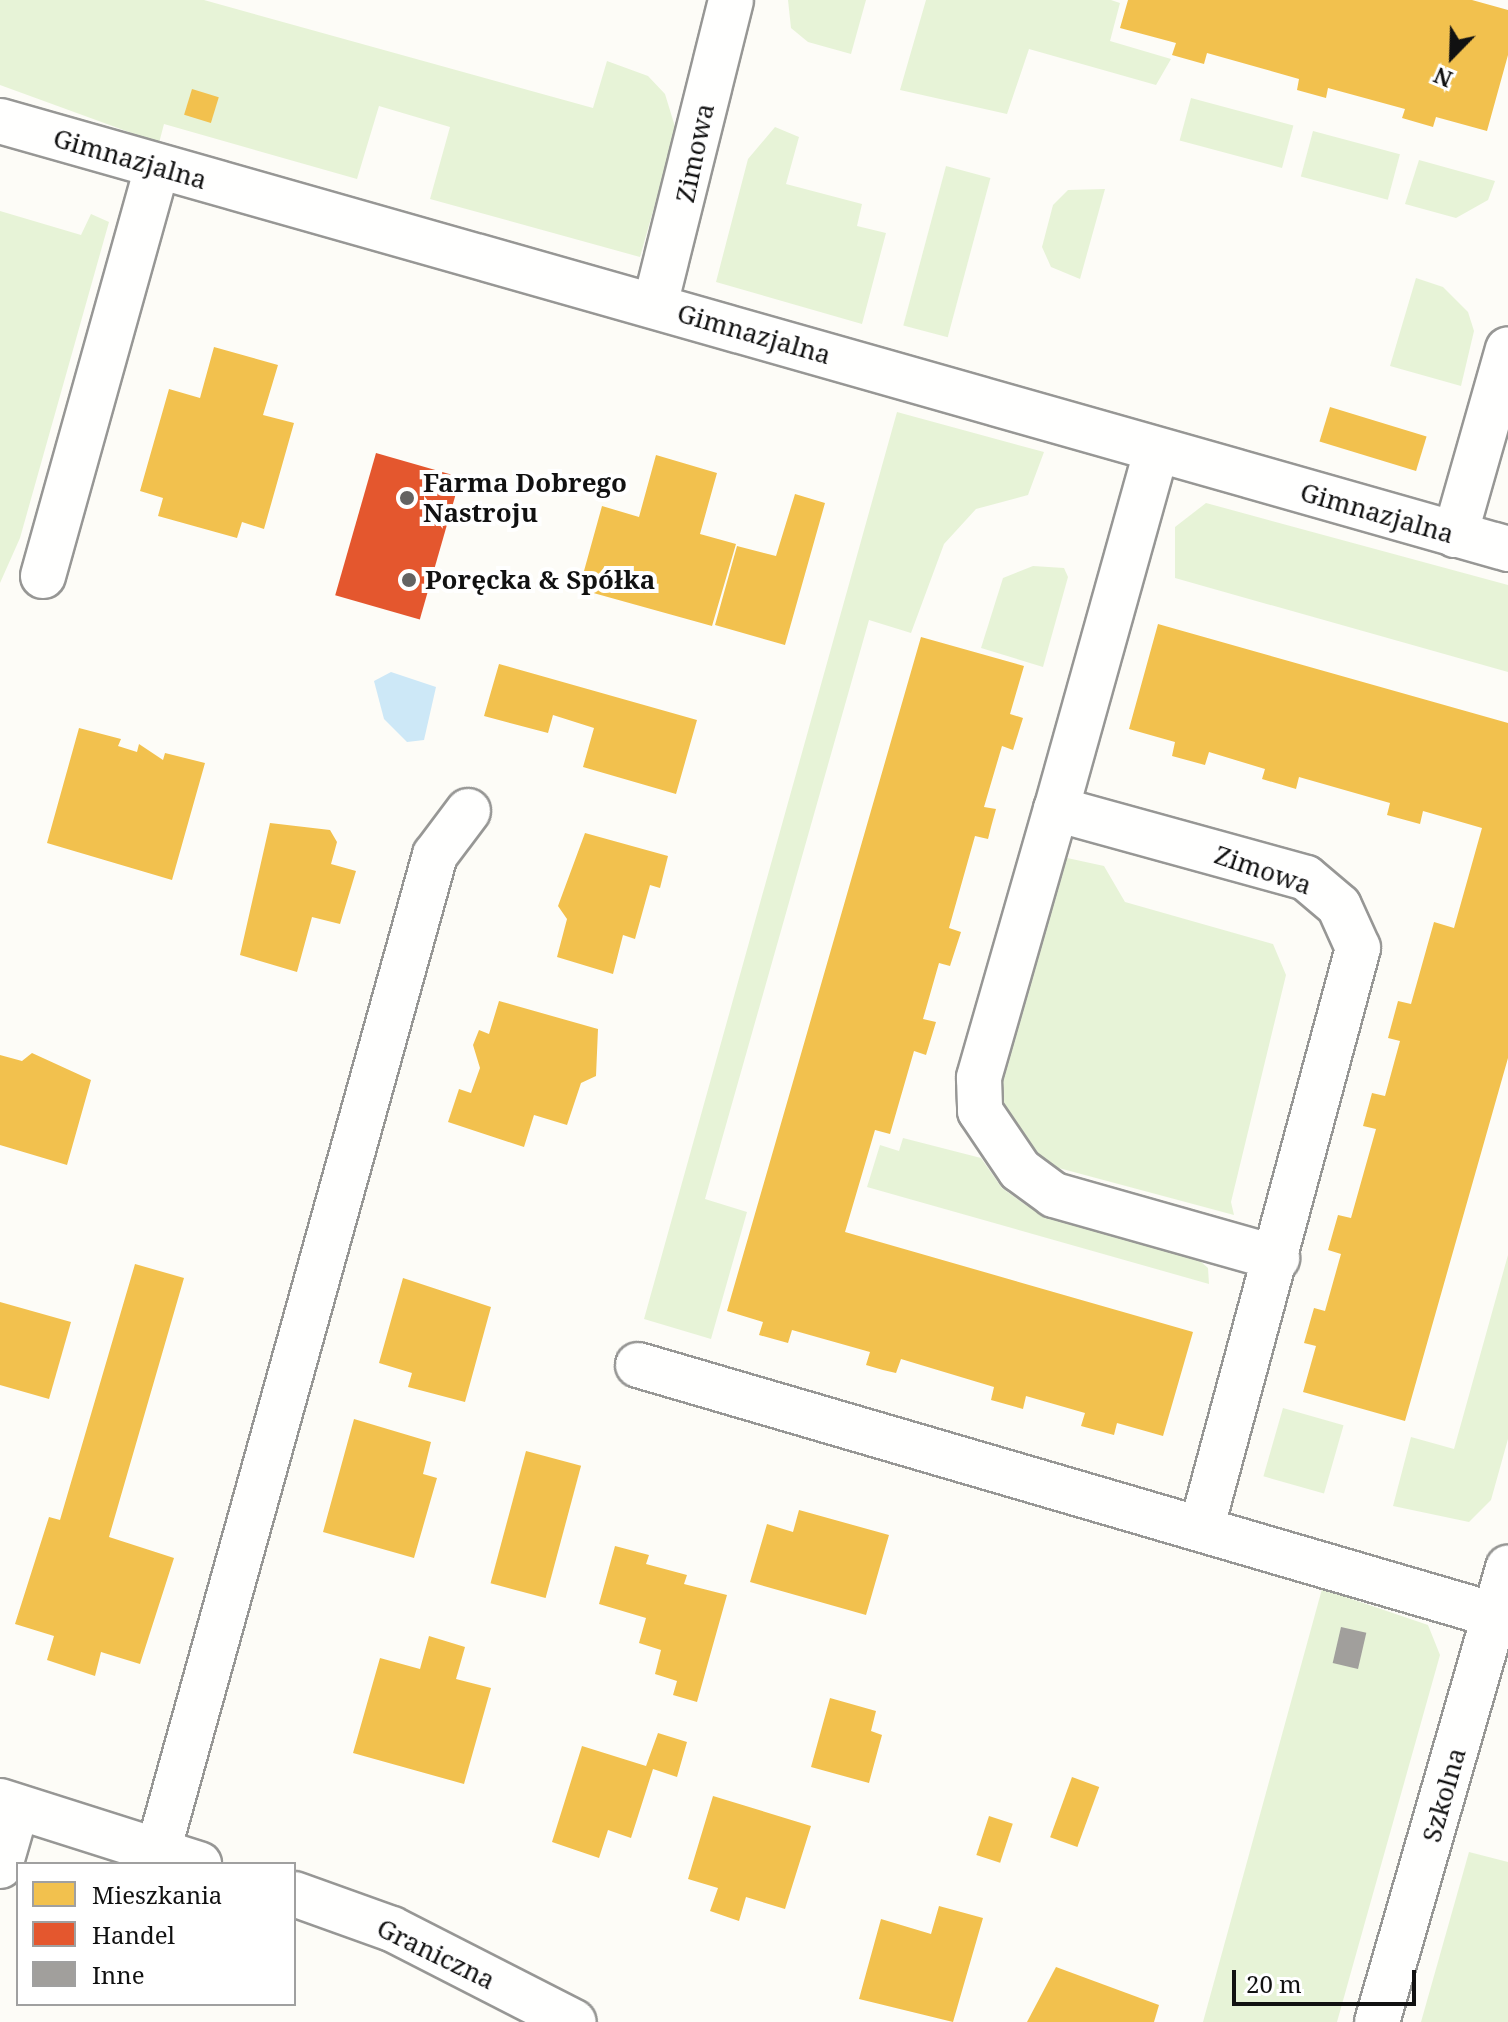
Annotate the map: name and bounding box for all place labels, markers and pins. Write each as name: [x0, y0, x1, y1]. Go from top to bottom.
place label: Farma Dobrego Nastroju: [423, 467, 627, 528]
marker: Farma Dobrego Nastroju: [398, 489, 416, 507]
place label: Poręcka & Spółka: [425, 564, 655, 596]
marker: Poręcka & Spółka: [400, 571, 418, 589]

